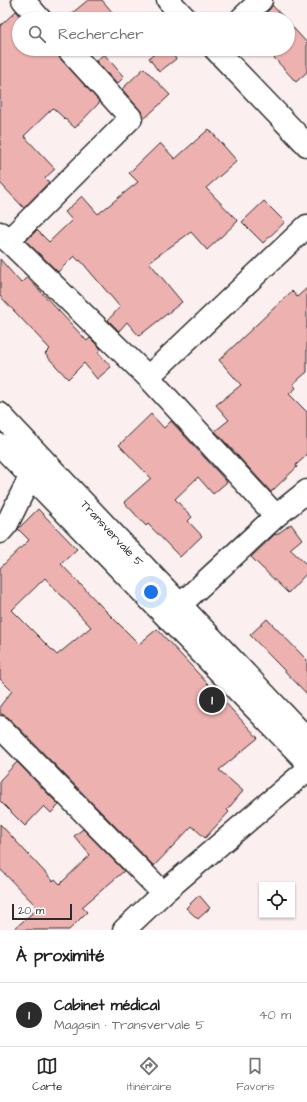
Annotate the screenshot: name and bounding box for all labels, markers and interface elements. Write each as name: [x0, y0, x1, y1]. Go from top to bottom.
search box: [12, 12, 295, 56]
icon: search: [26, 23, 48, 45]
text: Rechercher: [58, 24, 143, 45]
street label: Transvervale 5: [76, 496, 147, 571]
your location: [141, 582, 161, 602]
pin: 1: [199, 685, 225, 715]
map controls: [259, 882, 295, 918]
button: locate: [259, 882, 295, 918]
scale bar: [12, 902, 72, 921]
text: 20 m: [18, 903, 44, 918]
text: À proximité: [16, 944, 105, 968]
text: Cabinet médical: [54, 995, 160, 1016]
text: 1: [28, 1006, 30, 1024]
text: 40 m: [259, 1006, 291, 1024]
text: Magasin · Transvervale 5: [54, 1016, 205, 1034]
tab: Carte: [32, 1055, 62, 1094]
tab: Itinéraire: [127, 1055, 172, 1094]
tab: Favoris: [236, 1055, 275, 1094]

